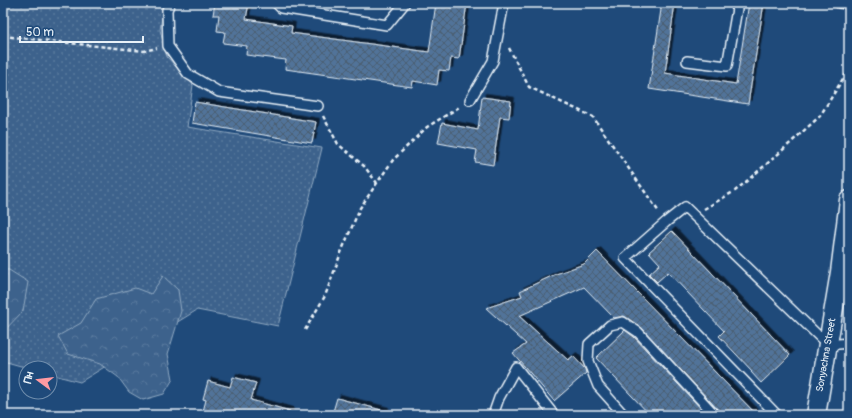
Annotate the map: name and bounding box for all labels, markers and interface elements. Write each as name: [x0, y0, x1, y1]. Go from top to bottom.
scale bar: [20, 18, 143, 44]
text: 50 m: [26, 25, 54, 40]
street label: Sonyachna Street: [814, 316, 839, 393]
north arrow: [18, 360, 58, 400]
text: Пн: [21, 370, 37, 385]

